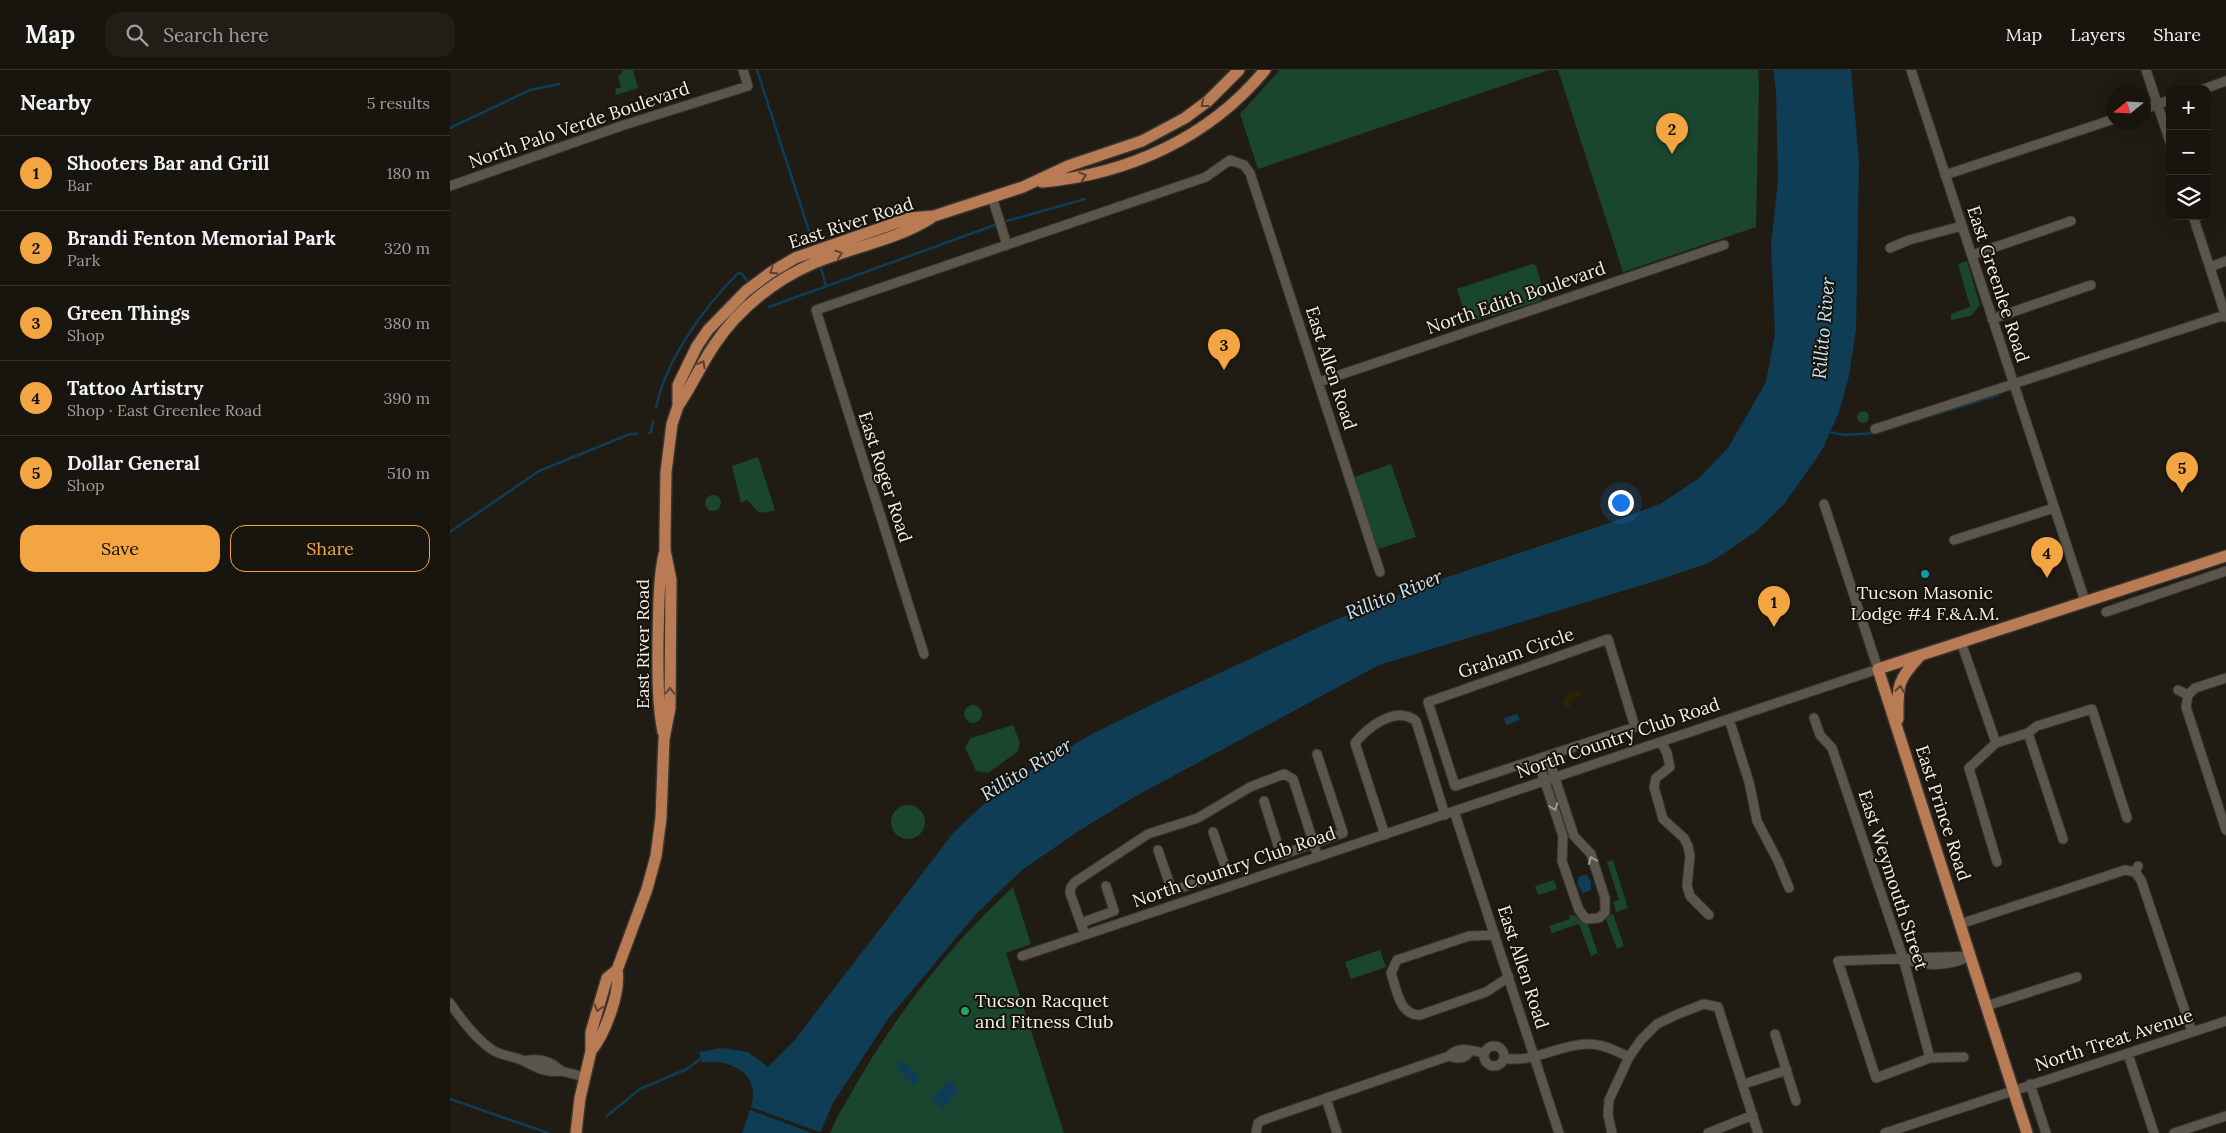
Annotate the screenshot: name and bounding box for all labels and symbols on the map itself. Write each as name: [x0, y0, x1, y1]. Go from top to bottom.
street label: North Palo Verde Boulevard: [465, 76, 693, 173]
north arrow: [2106, 85, 2151, 130]
one-way arrow: [1201, 98, 1210, 106]
pin: 2: [1656, 113, 1688, 154]
one-way arrow: [1078, 171, 1087, 181]
street label: East River Road: [786, 191, 916, 254]
street label: East Greenlee Road: [1962, 203, 2035, 365]
one-way arrow: [834, 250, 843, 260]
street label: North Edith Boulevard: [1423, 256, 1609, 339]
one-way arrow: [770, 264, 779, 274]
water label: Rillito River: [1807, 276, 1839, 380]
street label: East Allen Road: [1301, 303, 1362, 433]
pin: 3: [1208, 329, 1240, 370]
one-way arrow: [696, 360, 706, 369]
street label: East Roger Road: [854, 409, 918, 545]
pin: 5: [2166, 452, 2198, 493]
your location: [1608, 490, 1634, 516]
pin: 4: [2031, 537, 2063, 578]
water label: Rillito River: [1342, 564, 1446, 624]
marker: Tucson Masonic Lodge #4 F.&A.M.: [1919, 568, 1931, 580]
street label: East River Road: [631, 579, 654, 709]
place label: Tucson Masonic Lodge #4 F.&A.M.: [1851, 581, 1999, 625]
pin: 1: [1758, 586, 1790, 627]
street label: Graham Circle: [1455, 622, 1577, 683]
one-way arrow: [1894, 685, 1904, 694]
one-way arrow: [665, 687, 675, 694]
street label: North Country Club Road: [1513, 692, 1723, 783]
water label: Rillito River: [976, 732, 1076, 806]
street label: East Prince Road: [1911, 742, 1976, 884]
street label: East Weymouth Street: [1854, 787, 1933, 973]
one-way arrow: [1548, 802, 1558, 811]
street label: North Country Club Road: [1129, 821, 1339, 912]
one-way arrow: [1588, 856, 1598, 865]
street label: East Allen Road: [1493, 902, 1554, 1032]
place label: Tucson Racquet and Fitness Club: [975, 989, 1114, 1033]
street label: North Treat Avenue: [2032, 1003, 2196, 1076]
one-way arrow: [594, 1004, 604, 1012]
marker: Tucson Racquet and Fitness Club: [959, 1005, 971, 1017]

